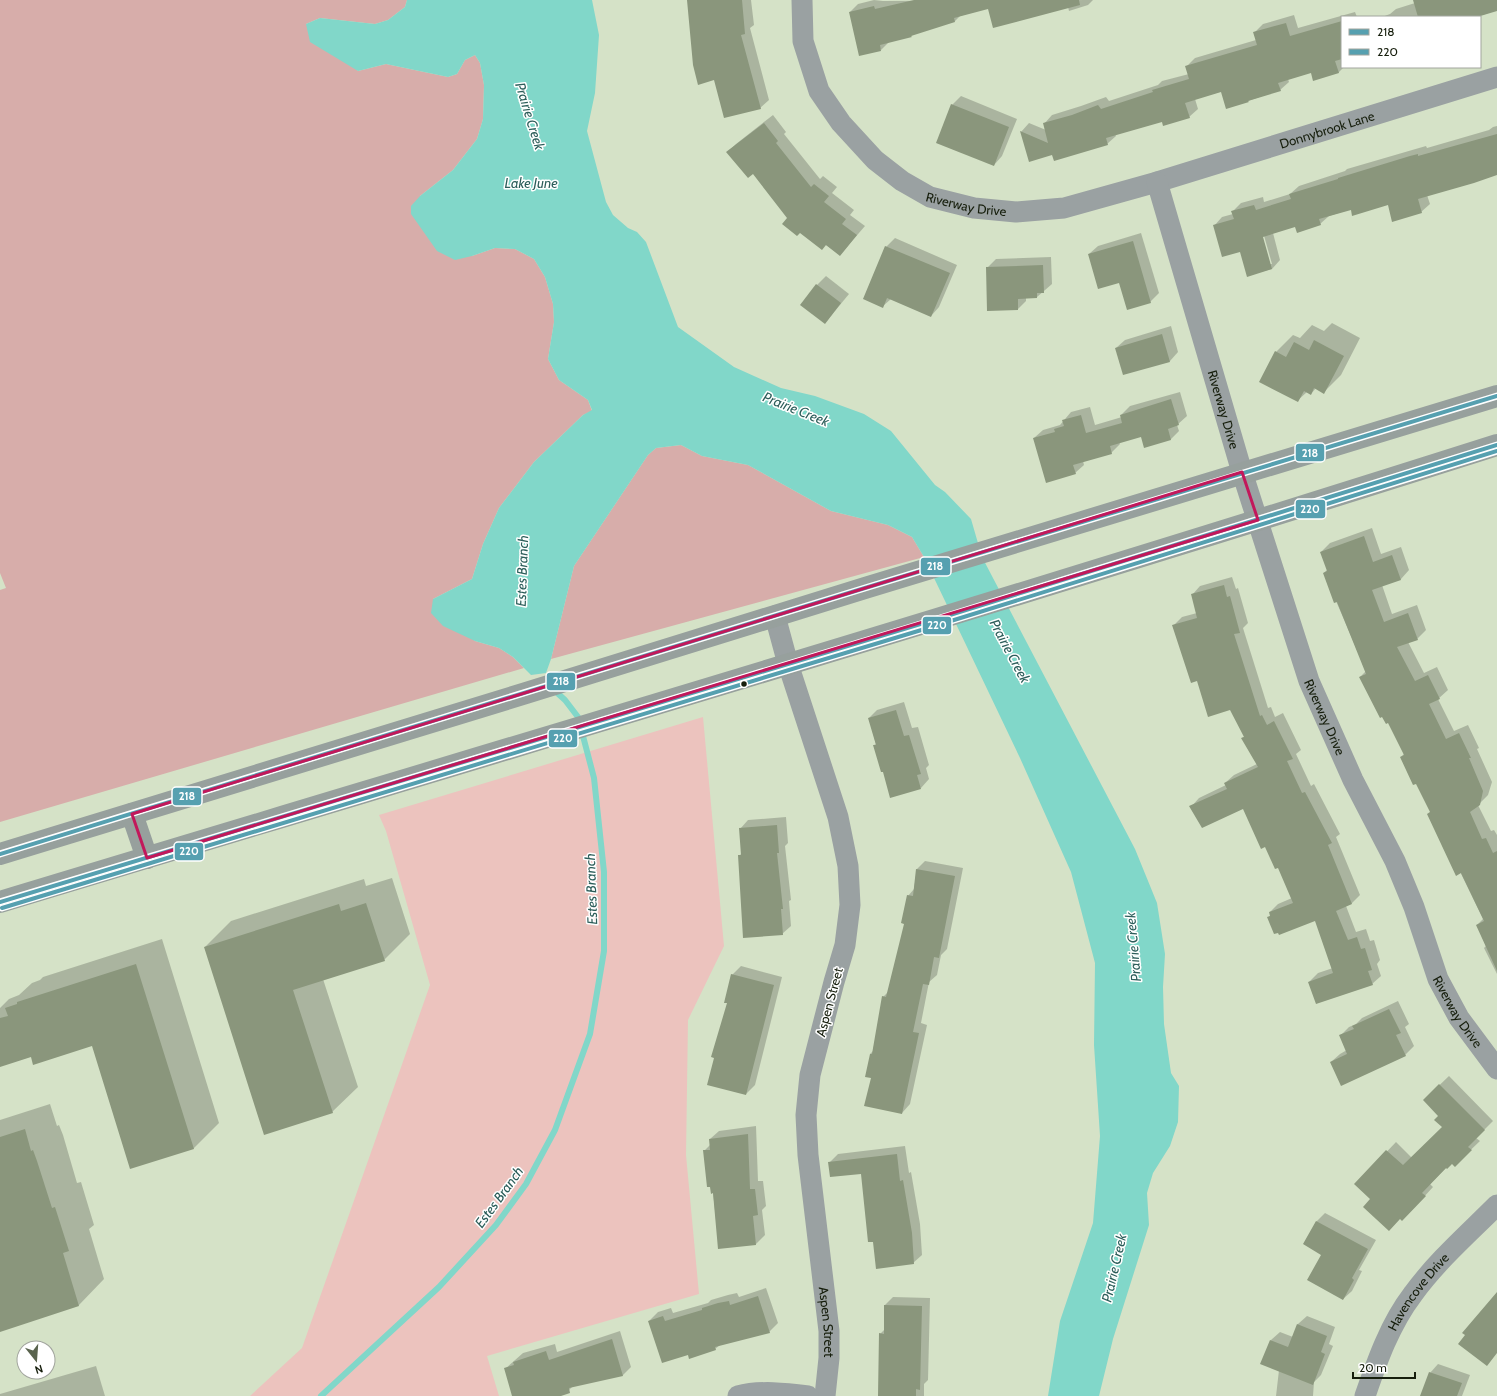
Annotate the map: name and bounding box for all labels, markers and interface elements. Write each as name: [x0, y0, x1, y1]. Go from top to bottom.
legend: [1341, 16, 1481, 68]
text: 218: [1377, 24, 1394, 39]
text: 220: [1377, 44, 1398, 59]
water label: Prairie Creek: [511, 80, 549, 153]
street label: Donnybrook Lane: [1277, 107, 1376, 152]
water label: Lake June: [504, 174, 558, 192]
street label: Riverway Drive: [924, 188, 1007, 219]
street label: Riverway Drive: [1205, 368, 1243, 451]
water label: Prairie Creek: [760, 388, 833, 431]
line badge: 218: [1295, 443, 1325, 462]
text: 218: [1302, 446, 1319, 460]
line badge: 220: [1295, 499, 1326, 519]
text: 220: [1300, 502, 1320, 516]
water label: Estes Branch: [512, 535, 532, 607]
line badge: 218: [920, 557, 951, 576]
text: 218: [927, 559, 944, 573]
line badge: 220: [922, 616, 952, 635]
water label: Prairie Creek: [986, 616, 1035, 687]
text: 220: [927, 618, 947, 632]
line badge: 218: [546, 672, 576, 691]
text: 218: [553, 674, 570, 688]
street label: Riverway Drive: [1301, 676, 1349, 758]
unlabelled marker: [739, 679, 749, 689]
line badge: 220: [548, 729, 578, 748]
text: 220: [553, 731, 573, 745]
line badge: 218: [172, 787, 202, 806]
text: 218: [179, 789, 196, 803]
line badge: 220: [174, 842, 204, 861]
text: 220: [179, 844, 199, 858]
water label: Estes Branch: [581, 853, 601, 925]
water label: Prairie Creek: [1121, 911, 1145, 983]
street label: Aspen Street: [812, 965, 846, 1038]
street label: Riverway Drive: [1430, 973, 1486, 1051]
water label: Estes Branch: [471, 1163, 527, 1231]
water label: Prairie Creek: [1097, 1231, 1131, 1304]
street label: Havencove Drive: [1384, 1249, 1452, 1333]
street label: Aspen Street: [816, 1286, 837, 1358]
north arrow: [16, 1340, 56, 1380]
scale bar: [1353, 1354, 1415, 1380]
text: 20 m: [1359, 1360, 1387, 1375]
text: N: [33, 1362, 45, 1377]

